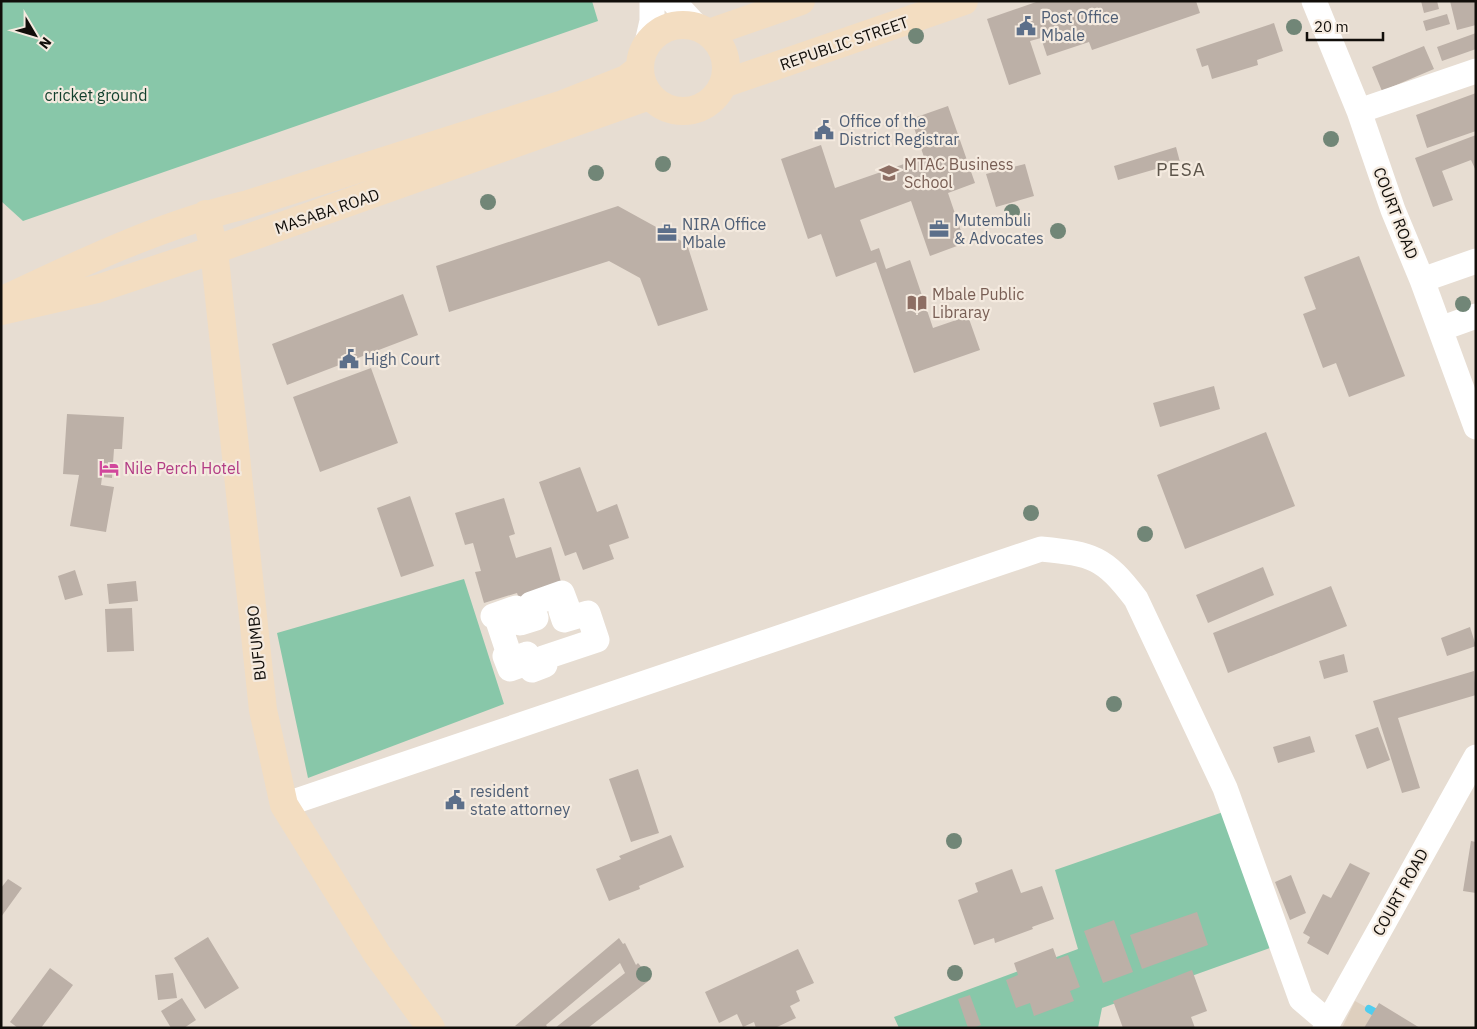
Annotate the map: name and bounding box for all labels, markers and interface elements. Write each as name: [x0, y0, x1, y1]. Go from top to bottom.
place label: Post Office Mbale: [1041, 7, 1119, 45]
north arrow: [10, 10, 60, 60]
scale bar: [1307, 10, 1383, 42]
street label: REPUBLIC STREET: [777, 12, 911, 74]
public building icon: Post Office Mbale: [1015, 15, 1037, 37]
text: 20 m: [1314, 17, 1349, 36]
text: N: [35, 33, 55, 53]
park label: cricket ground: [45, 85, 147, 105]
place label: Office of the District Registrar: [839, 111, 959, 149]
public building icon: Office of the District Registrar: [813, 119, 835, 141]
place label: MTAC Business School: [904, 154, 1014, 192]
district label: PESA: [1156, 157, 1206, 181]
school or university icon: MTAC Business School: [878, 162, 900, 184]
street label: COURT ROAD: [1369, 164, 1423, 262]
street label: MASABA ROAD: [272, 184, 382, 238]
place label: Mutembuli & Advocates: [954, 210, 1044, 248]
place label: NIRA Office Mbale: [682, 214, 767, 252]
office icon: Mutembuli & Advocates: [928, 218, 950, 240]
office icon: NIRA Office Mbale: [656, 222, 678, 244]
place label: Mbale Public Libraray: [932, 284, 1024, 322]
library icon: Mbale Public Libraray: [906, 292, 928, 314]
public building icon: High Court: [338, 348, 360, 370]
place label: High Court: [364, 349, 440, 369]
hotel icon: Nile Perch Hotel: [98, 457, 120, 479]
place label: Nile Perch Hotel: [124, 458, 240, 478]
street label: BUFUMBO: [242, 604, 270, 682]
place label: resident state attorney: [470, 781, 570, 819]
public building icon: resident state attorney: [444, 789, 466, 811]
street label: COURT ROAD: [1368, 845, 1432, 939]

